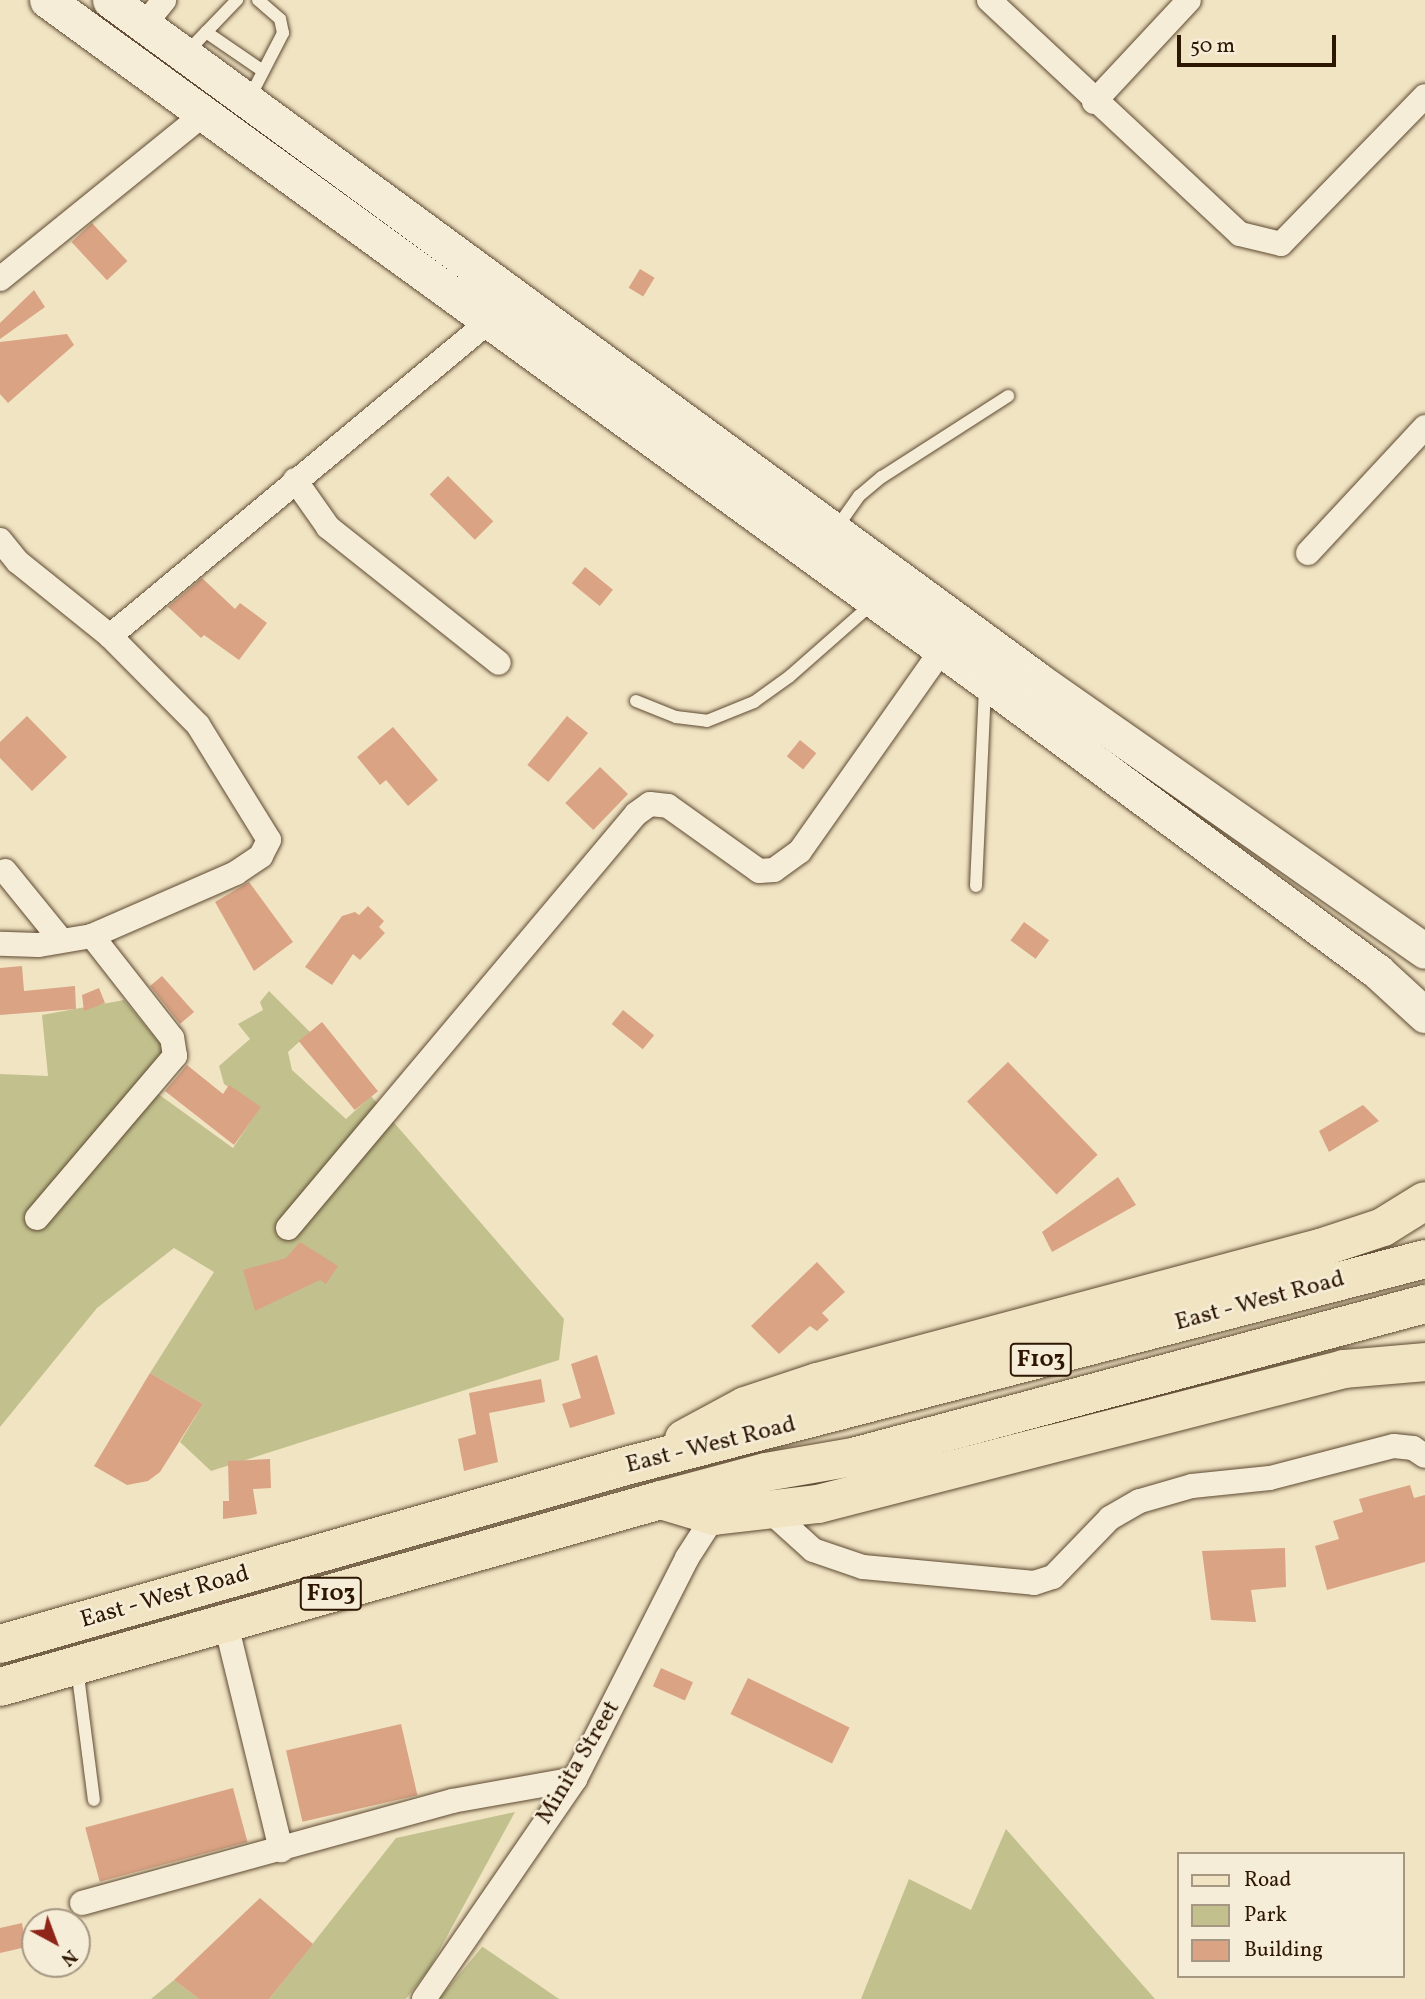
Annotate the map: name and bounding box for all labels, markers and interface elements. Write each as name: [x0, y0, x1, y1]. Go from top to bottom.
scale bar: [1180, 21, 1339, 65]
text: 50 m: [1190, 32, 1235, 61]
street label: East - West Road: [1171, 1265, 1349, 1339]
road number: F103: [1010, 1340, 1072, 1380]
street label: East - West Road: [622, 1411, 800, 1481]
street label: East - West Road: [76, 1560, 254, 1636]
road number: F103: [300, 1574, 362, 1614]
street label: Minita Street: [531, 1696, 627, 1830]
legend: [1176, 1852, 1404, 1978]
text: Road: [1244, 1866, 1291, 1895]
text: Park: [1244, 1901, 1287, 1930]
north arrow: [21, 1908, 91, 1978]
text: Building: [1244, 1936, 1323, 1965]
text: N: [55, 1943, 82, 1972]

